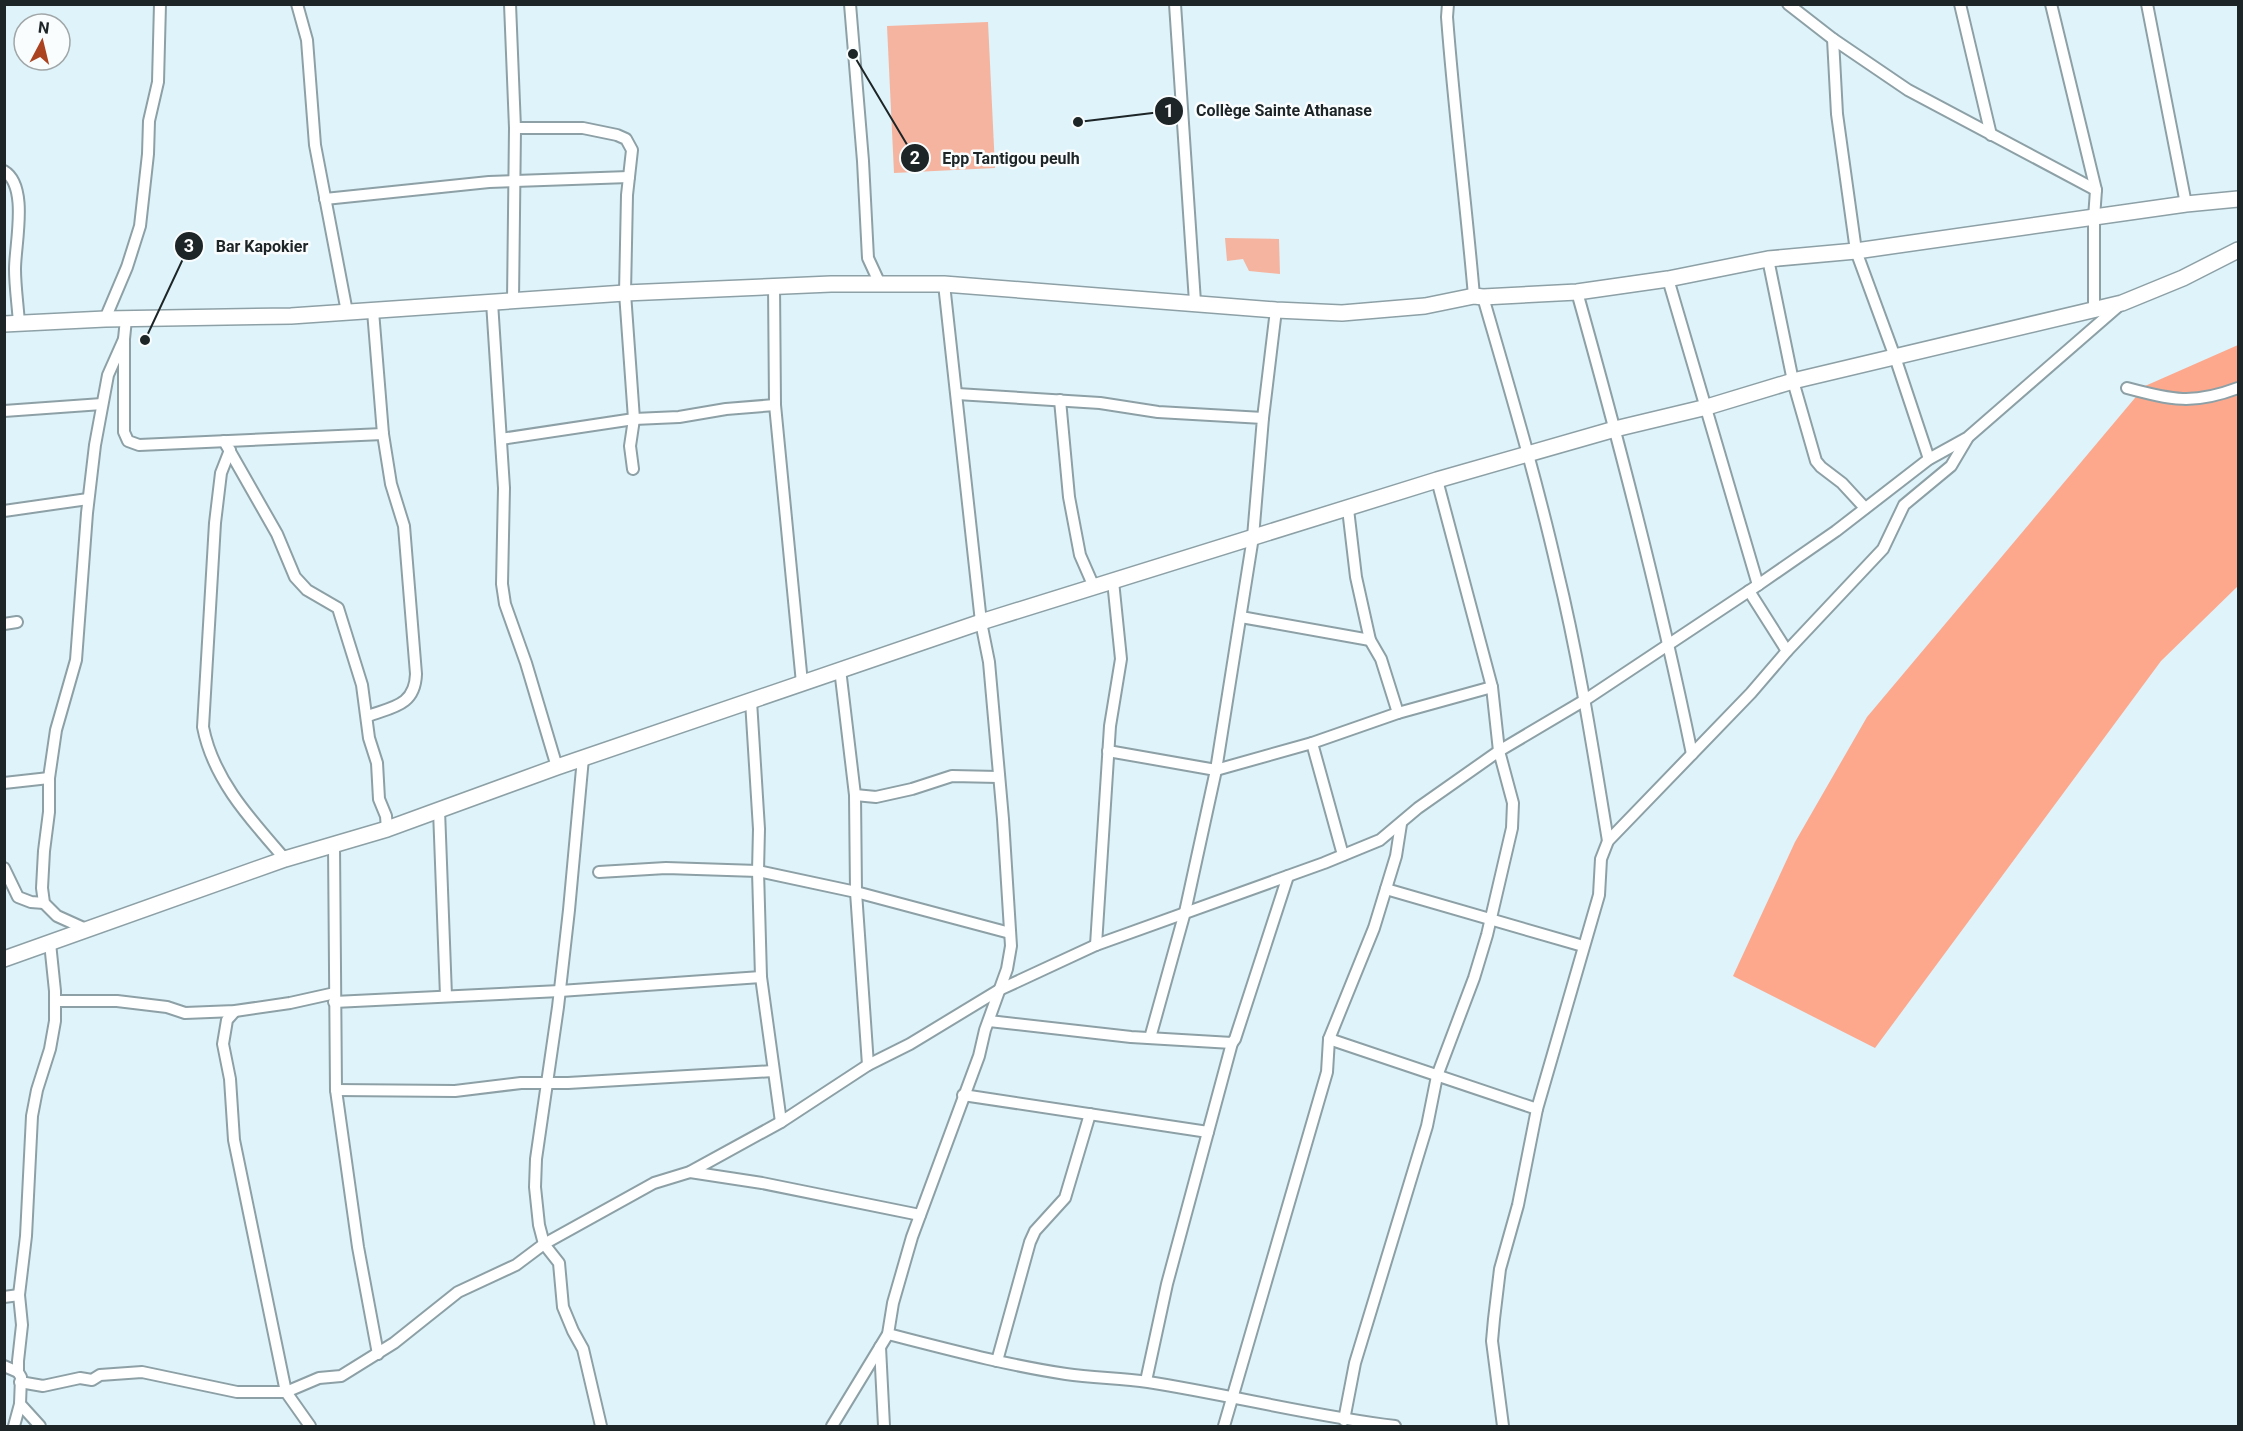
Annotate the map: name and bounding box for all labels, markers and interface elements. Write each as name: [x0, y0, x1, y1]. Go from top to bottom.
north arrow: [12, 12, 72, 72]
text: N: [37, 17, 51, 38]
callout: Collège Sainte Athanase: [1154, 94, 1384, 128]
text: 1: [1164, 100, 1174, 121]
text: Collège Sainte Athanase: [1196, 101, 1372, 120]
callout: Epp Tantigou peulh: [900, 141, 1092, 175]
text: 2: [910, 147, 920, 168]
text: Epp Tantigou peulh: [942, 149, 1080, 168]
callout: Bar Kapokier: [174, 229, 320, 263]
text: 3: [184, 235, 194, 256]
text: Bar Kapokier: [216, 237, 308, 256]

